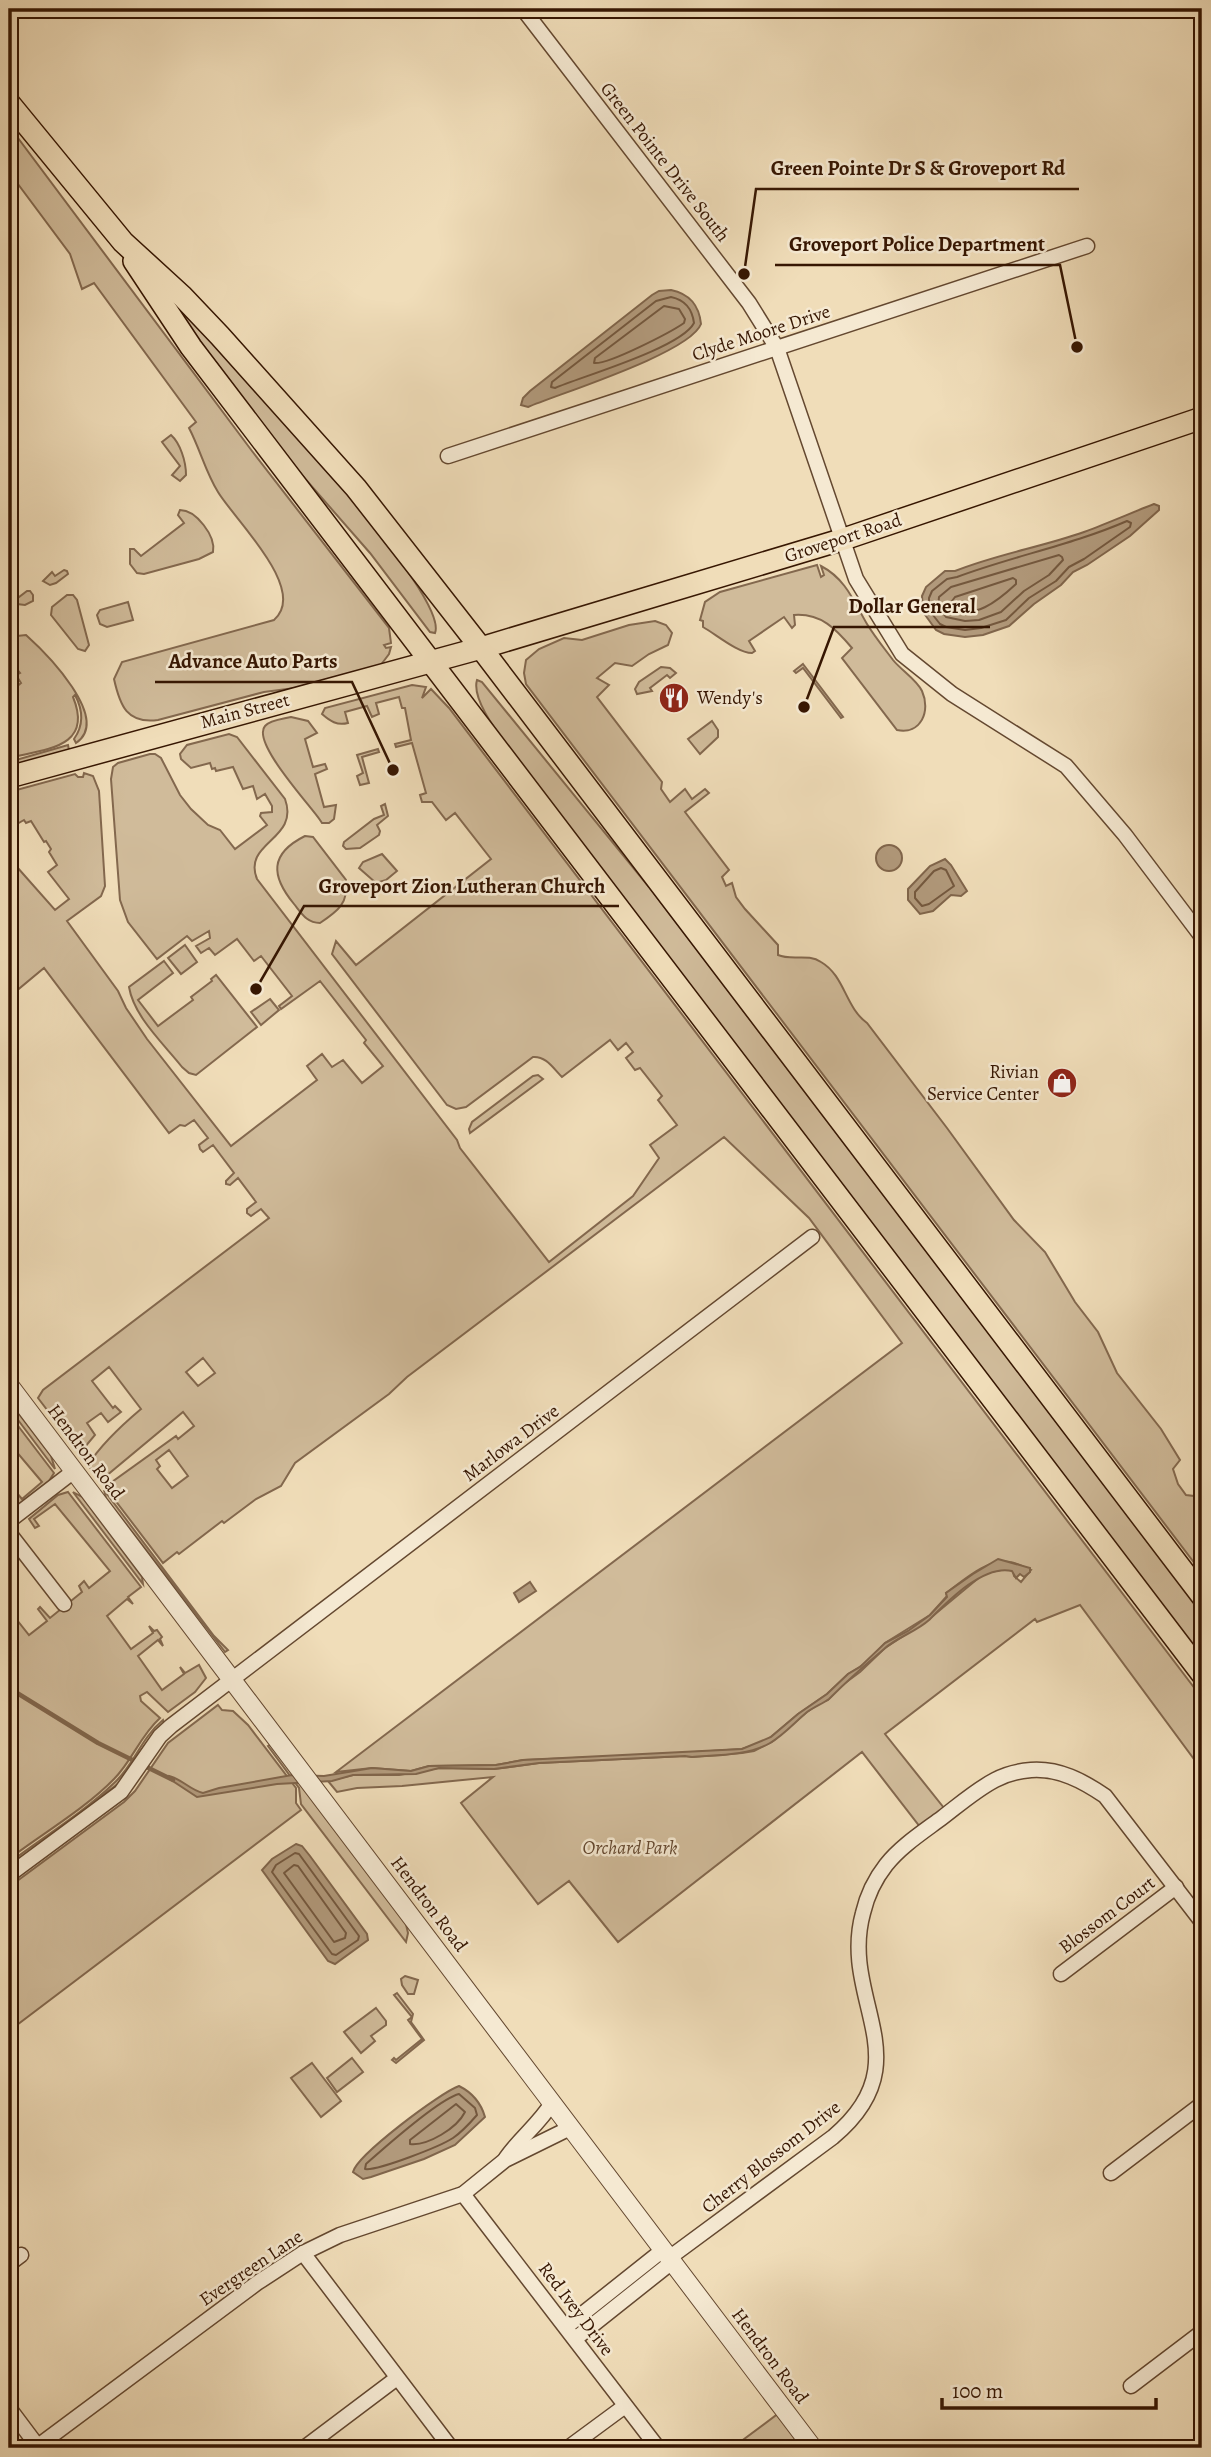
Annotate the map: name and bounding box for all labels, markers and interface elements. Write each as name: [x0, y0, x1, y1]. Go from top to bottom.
street label: Green Pointe Drive South: [594, 77, 736, 247]
callout: Green Pointe Dr S & Groveport Rd: [756, 147, 1079, 189]
text: Green Pointe Dr S & Groveport Rd: [771, 154, 1066, 182]
callout: Groveport Police Department: [775, 223, 1060, 265]
text: Groveport Police Department: [789, 230, 1045, 258]
street label: Clyde Moore Drive: [689, 298, 833, 368]
street label: Groveport Road: [781, 507, 906, 569]
callout: Dollar General: [834, 585, 990, 627]
text: Dollar General: [848, 592, 976, 620]
callout: Advance Auto Parts: [155, 640, 352, 682]
text: Advance Auto Parts: [167, 647, 338, 675]
restaurant icon: Wendy's: [657, 681, 691, 715]
place label: Wendy's: [696, 685, 763, 711]
street label: Main Street: [198, 687, 292, 735]
callout: Groveport Zion Lutheran Church: [304, 864, 619, 906]
text: Groveport Zion Lutheran Church: [319, 872, 605, 900]
place label: Rivian Service Center: [927, 1059, 1039, 1107]
shop icon: Rivian Service Center: [1045, 1066, 1079, 1100]
street label: Marlowa Drive: [458, 1398, 564, 1488]
street label: Hendron Road: [42, 1399, 131, 1506]
park label: Orchard Park: [583, 1835, 677, 1861]
street label: Hendron Road: [385, 1851, 474, 1958]
street label: Blossom Court: [1053, 1870, 1161, 1960]
street label: Cherry Blossom Drive: [696, 2094, 846, 2220]
street label: Evergreen Lane: [194, 2224, 308, 2312]
street label: Red Ivey Drive: [532, 2257, 620, 2361]
street label: Hendron Road: [726, 2303, 815, 2410]
scale bar: [942, 2366, 1155, 2410]
text: 100 m: [952, 2377, 1003, 2405]

